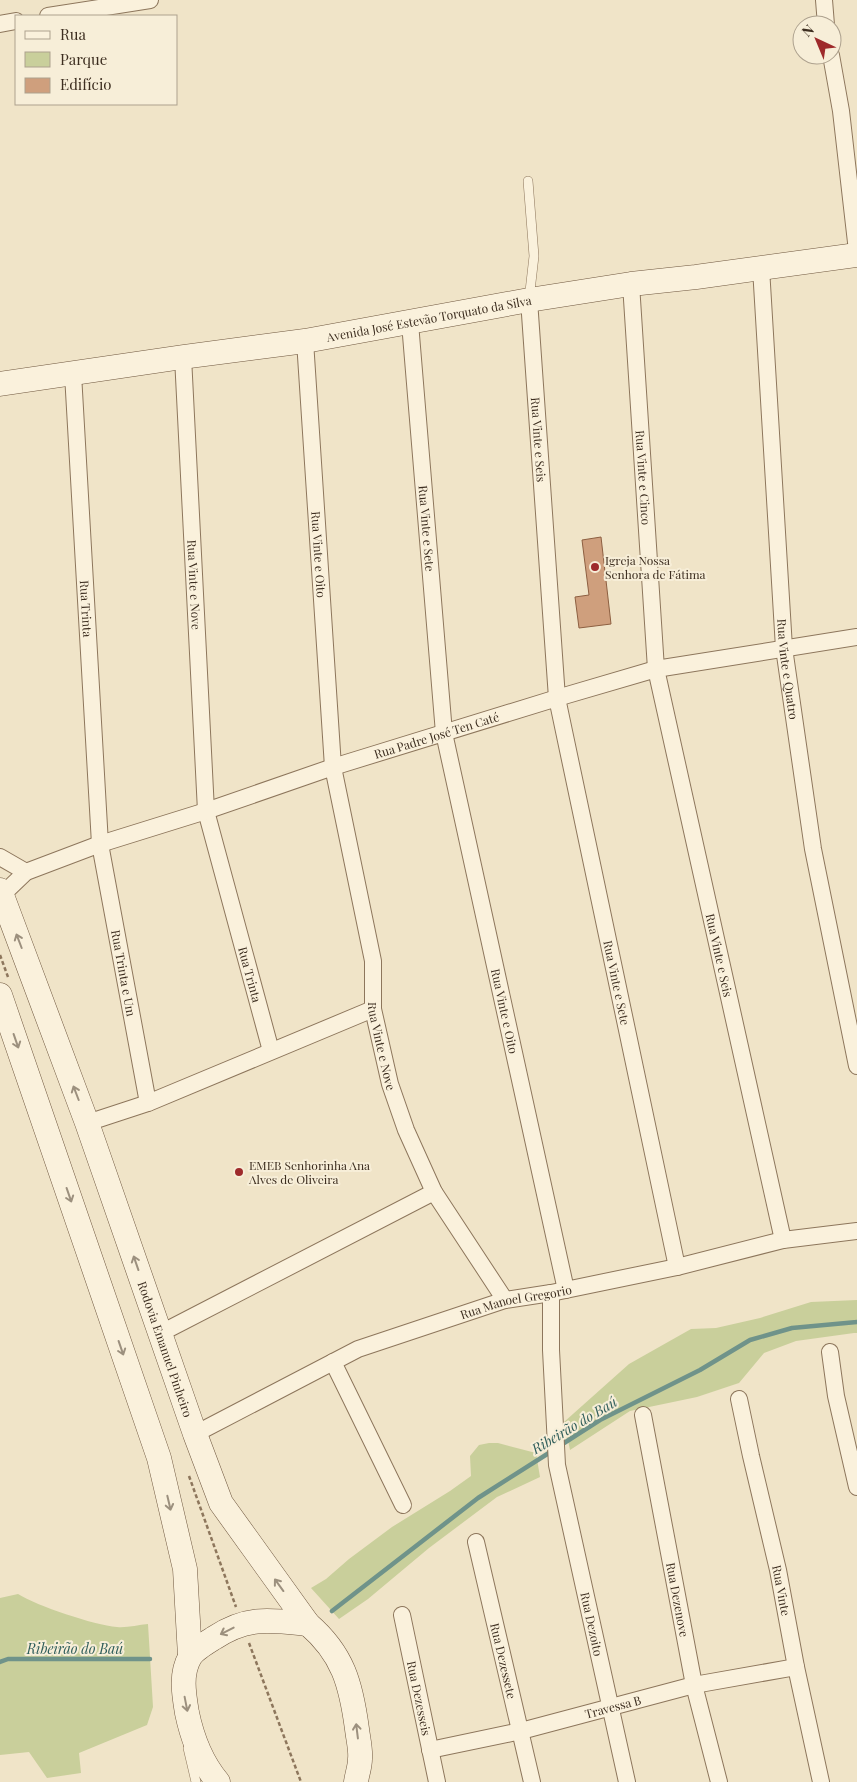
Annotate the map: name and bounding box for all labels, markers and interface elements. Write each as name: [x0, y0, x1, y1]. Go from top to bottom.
legend: [15, 15, 178, 105]
north arrow: [792, 15, 842, 65]
text: N: [797, 20, 818, 41]
text: Rua: [60, 24, 86, 44]
text: Parque: [60, 49, 107, 69]
text: Edifício: [60, 74, 112, 94]
street label: Avenida José Estevão Torquato da Silva: [324, 292, 533, 345]
street label: Rua Vinte e Seis: [528, 397, 550, 483]
street label: Rua Vinte e Cinco: [633, 430, 655, 526]
street label: Rua Vinte e Sete: [415, 485, 439, 572]
street label: Rua Vinte e Oito: [308, 511, 330, 599]
street label: Rua Vinte e Nove: [184, 539, 205, 630]
place label: Igreja Nossa Senhora de Fátima: [605, 552, 706, 582]
marker: Igreja Nossa Senhora de Fátima: [589, 561, 601, 573]
street label: Rua Trinta: [77, 580, 96, 638]
street label: Rua Vinte e Quatro: [774, 618, 802, 721]
street label: Rua Padre José Ten Caté: [372, 708, 501, 762]
street label: Rua Vinte e Seis: [703, 912, 737, 998]
street label: Rua Trinta e Um: [108, 928, 140, 1018]
one-way arrow: [14, 934, 23, 949]
street label: Rua Vinte e Sete: [600, 939, 634, 1027]
street label: Rua Trinta: [235, 945, 265, 1004]
street label: Rua Vinte e Oito: [488, 967, 522, 1056]
street label: Rua Vinte e Nove: [365, 1002, 400, 1092]
one-way arrow: [12, 1033, 21, 1048]
one-way arrow: [71, 1086, 80, 1102]
place label: EMEB Senhorinha Ana Alves de Oliveira: [248, 1157, 370, 1187]
marker: EMEB Senhorinha Ana Alves de Oliveira: [233, 1166, 245, 1178]
one-way arrow: [64, 1186, 74, 1202]
one-way arrow: [131, 1256, 140, 1271]
street label: Rodovia Emanuel Pinheiro: [135, 1279, 197, 1420]
street label: Rua Manoel Gregorio: [458, 1281, 573, 1322]
one-way arrow: [117, 1340, 126, 1356]
water label: Ribeirão do Baú: [527, 1392, 620, 1459]
one-way arrow: [165, 1495, 174, 1511]
street label: Rua Dezenove: [663, 1561, 693, 1638]
street label: Rua Vinte: [769, 1563, 794, 1617]
one-way arrow: [274, 1579, 285, 1592]
street label: Rua Dezoito: [577, 1591, 607, 1658]
street label: Rua Dezessete: [487, 1621, 520, 1700]
one-way arrow: [219, 1626, 234, 1636]
water label: Ribeirão do Baú: [26, 1639, 123, 1658]
street label: Rua Dezesseis: [404, 1659, 435, 1737]
street label: Travessa B: [583, 1691, 643, 1722]
one-way arrow: [181, 1696, 191, 1712]
one-way arrow: [352, 1723, 362, 1739]

